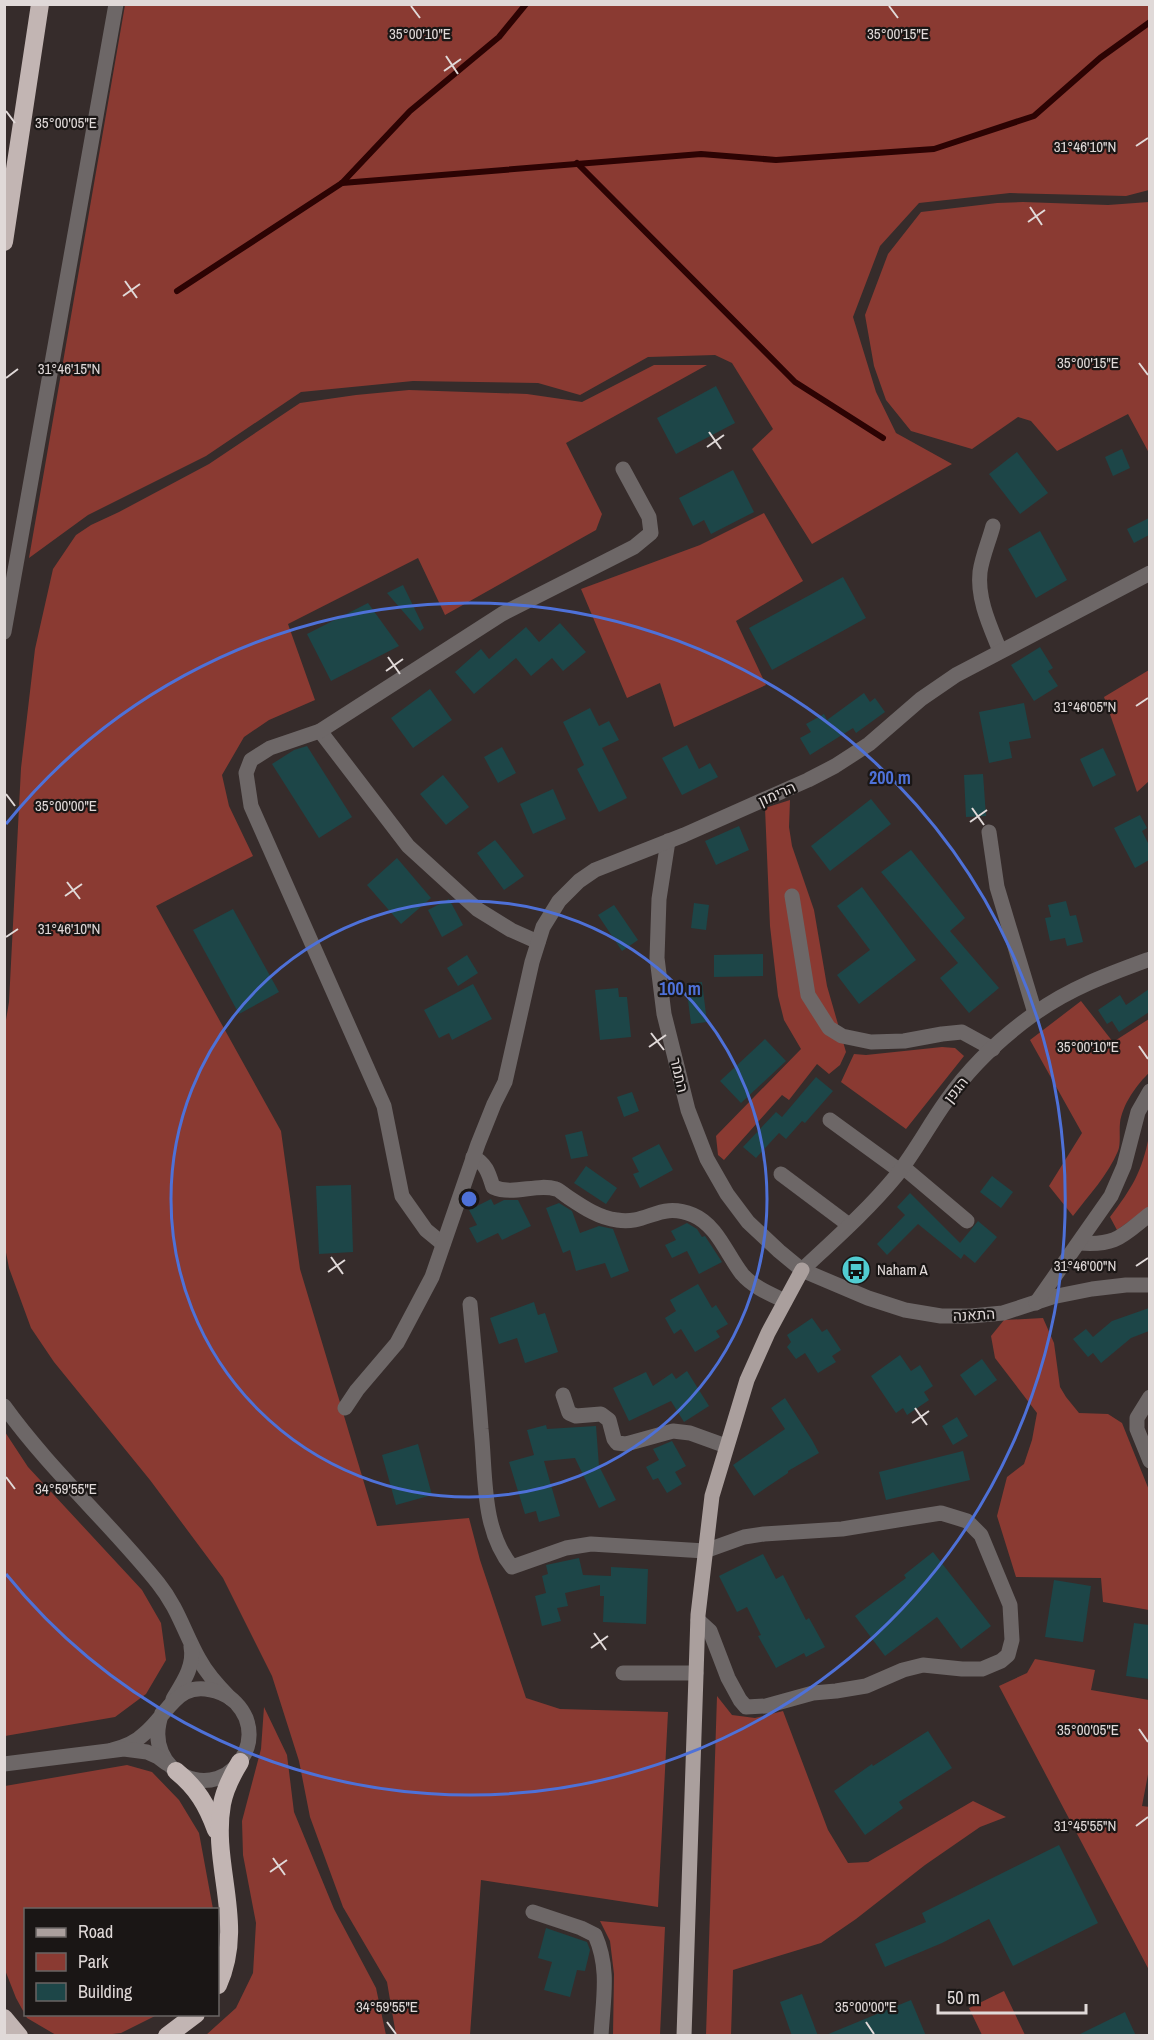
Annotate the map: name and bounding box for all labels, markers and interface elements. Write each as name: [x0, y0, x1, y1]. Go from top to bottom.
text: 35°00'10"E: [389, 23, 451, 44]
text: 35°00'15"E: [867, 23, 929, 44]
text: 35°00'05"E: [35, 112, 97, 133]
text: 31°46'10"N: [1054, 136, 1116, 157]
text: 35°00'15"E: [1057, 352, 1119, 373]
text: 31°46'15"N: [38, 358, 100, 379]
text: 31°46'05"N: [1054, 696, 1116, 717]
text: 200 m: [869, 765, 911, 790]
street label: הרימון: [755, 776, 799, 811]
text: 35°00'00"E: [35, 795, 97, 816]
text: 31°46'10"N: [38, 918, 100, 939]
text: 100 m: [659, 976, 701, 1001]
text: 35°00'10"E: [1057, 1036, 1119, 1057]
street label: התמר: [665, 1055, 694, 1094]
street label: הגפן: [939, 1072, 973, 1107]
centre of rings: [459, 1189, 479, 1209]
bus stop icon: Naham A: [840, 1254, 872, 1286]
text: 31°46'00"N: [1054, 1255, 1116, 1276]
place label: Naham A: [877, 1259, 928, 1280]
street label: התאנה: [952, 1303, 996, 1326]
text: 34°59'55"E: [35, 1478, 97, 1499]
text: 35°00'05"E: [1057, 1719, 1119, 1740]
text: 31°45'55"N: [1054, 1815, 1116, 1836]
legend: [24, 1908, 219, 2016]
text: Road: [78, 1919, 113, 1944]
text: Park: [78, 1949, 109, 1974]
scale bar: [938, 1977, 1086, 2015]
text: Building: [78, 1979, 133, 2004]
text: 50 m: [947, 1985, 980, 2010]
text: 34°59'55"E: [356, 1996, 418, 2017]
text: 35°00'00"E: [835, 1996, 897, 2017]

